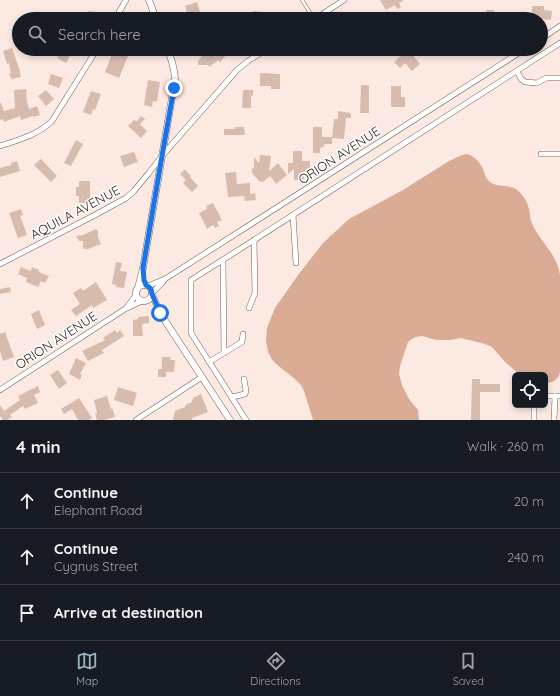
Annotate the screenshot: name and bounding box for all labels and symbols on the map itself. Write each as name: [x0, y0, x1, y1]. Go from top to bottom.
route end: [165, 79, 183, 97]
street label: ORION AVENUE: [295, 123, 383, 187]
street label: AQUILA AVENUE: [27, 182, 123, 242]
route start: [151, 304, 169, 322]
street label: ORION AVENUE: [12, 308, 100, 372]

